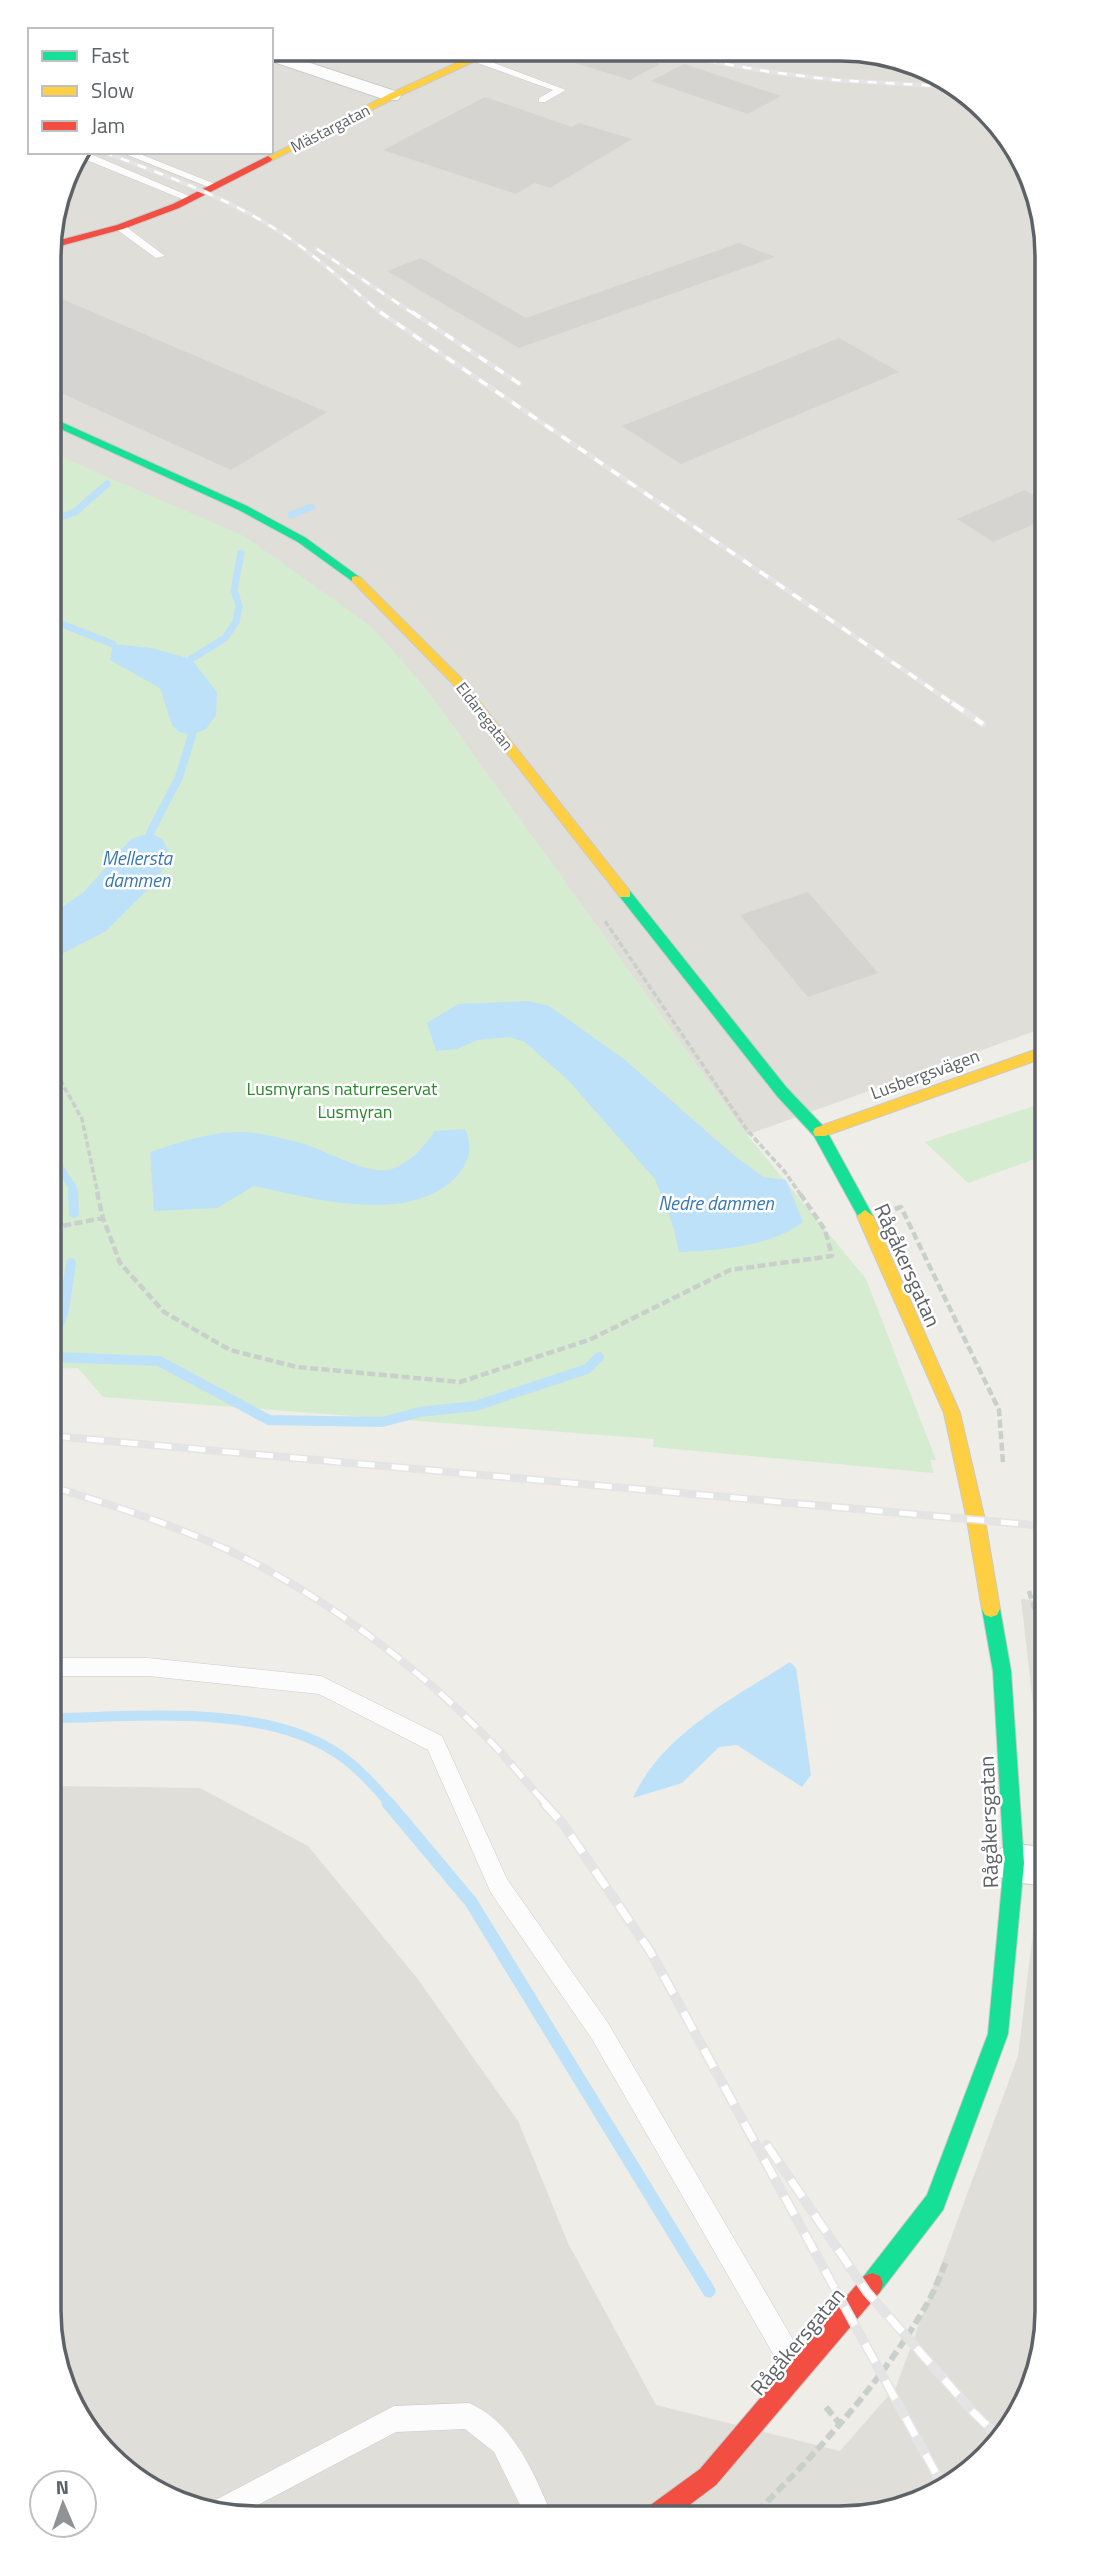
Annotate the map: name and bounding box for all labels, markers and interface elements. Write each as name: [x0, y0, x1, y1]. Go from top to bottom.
legend: [28, 28, 273, 154]
text: Fast: [91, 39, 130, 71]
text: Slow: [91, 74, 134, 106]
street label: Mästargatan: [286, 98, 374, 158]
text: Jam: [91, 109, 125, 141]
street label: Eldaregatan: [451, 677, 519, 755]
water label: Mellersta dammen: [102, 843, 174, 894]
street label: Lusbergsvägen: [867, 1042, 983, 1106]
park label: Lusmyrans naturreservat: [247, 1075, 438, 1102]
park label: Lusmyran: [317, 1098, 393, 1125]
water label: Nedre dammen: [658, 1188, 774, 1217]
street label: Rågåkersgatan: [866, 1198, 950, 1332]
street label: Rågåkersgatan: [970, 1755, 1006, 1889]
street label: Rågåkersgatan: [742, 2280, 852, 2402]
north arrow: [28, 2469, 98, 2539]
text: N: [55, 2472, 69, 2501]

